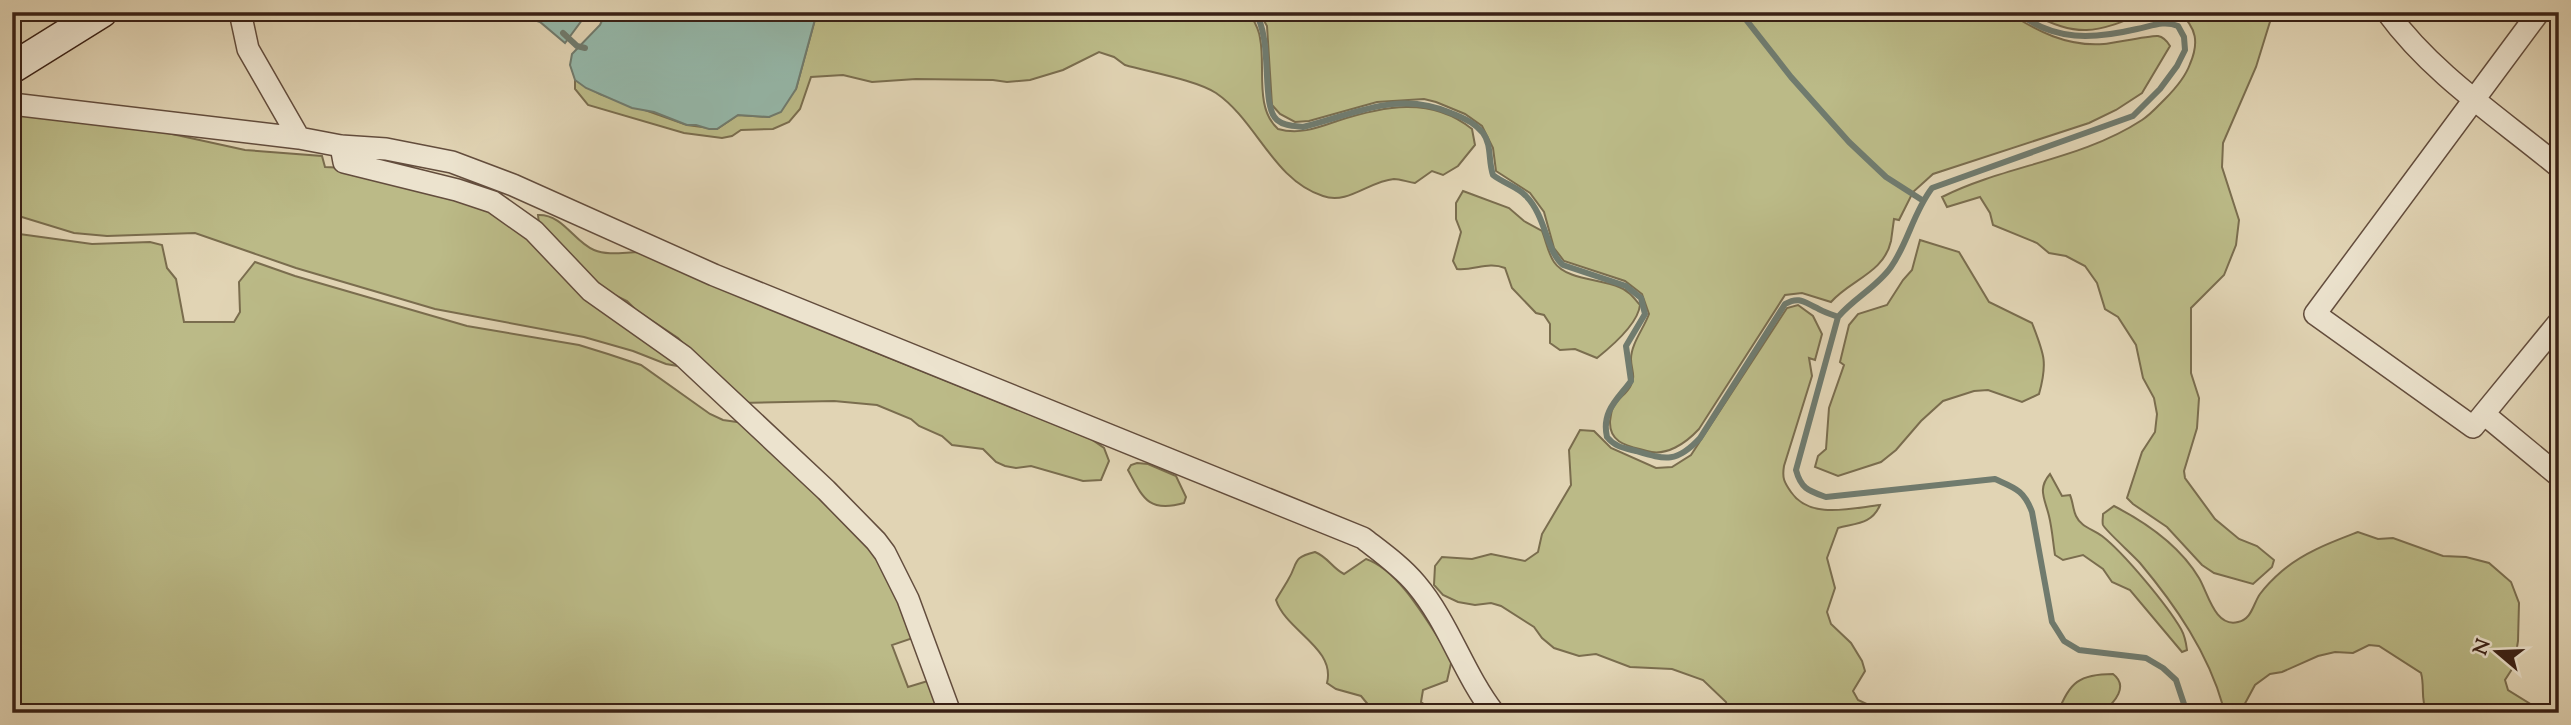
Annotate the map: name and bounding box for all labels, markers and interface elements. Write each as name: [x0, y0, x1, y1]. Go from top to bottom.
north arrow: [2462, 616, 2532, 686]
text: N: [2468, 636, 2499, 659]

